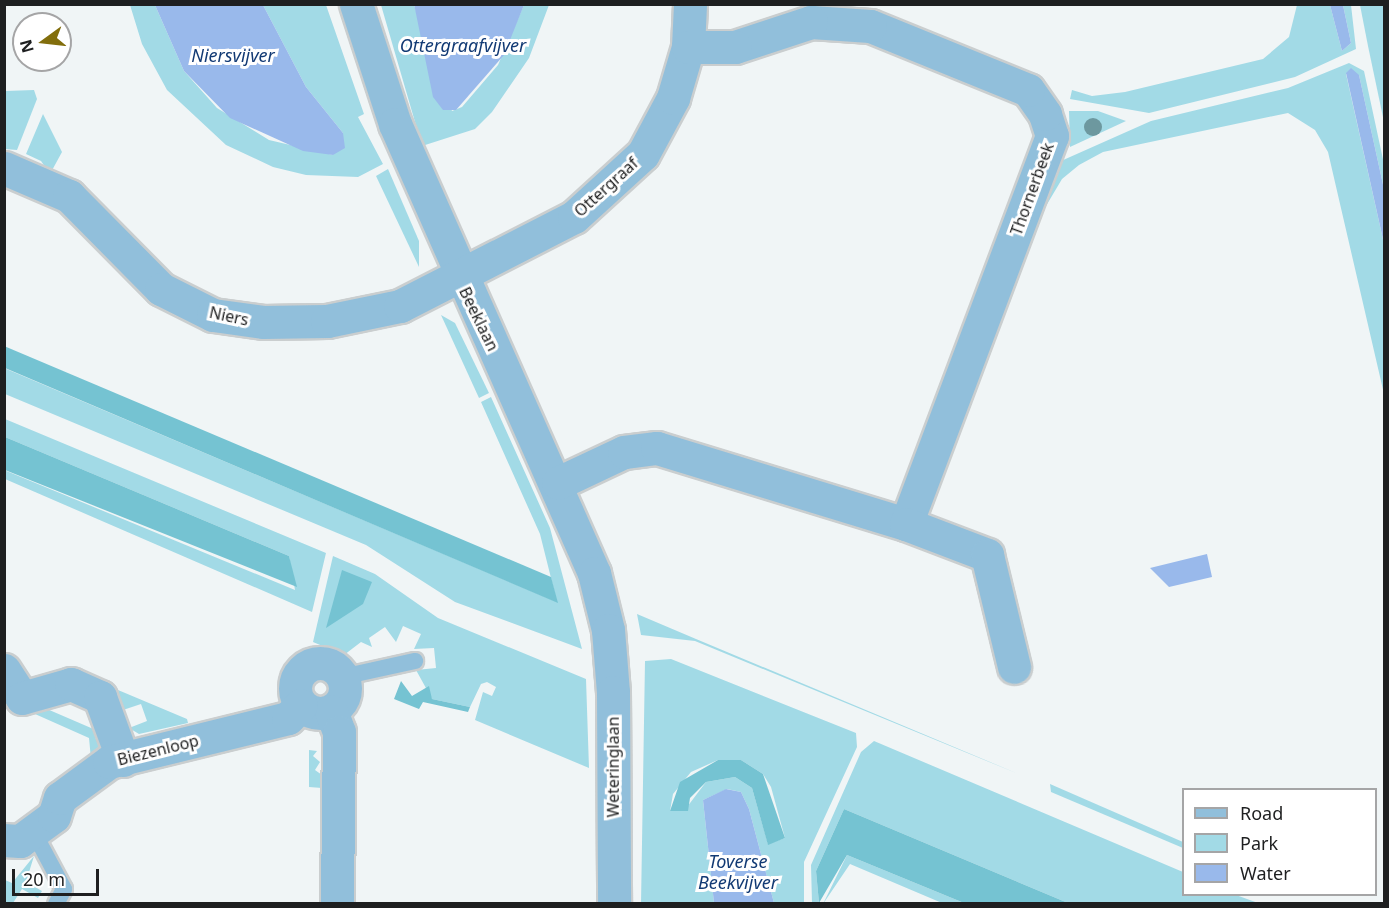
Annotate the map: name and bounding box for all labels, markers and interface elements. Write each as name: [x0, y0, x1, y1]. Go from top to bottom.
north arrow: [12, 12, 72, 72]
water label: Ottergraafvijver: [400, 34, 526, 56]
text: N: [14, 37, 39, 55]
water label: Niersvijver: [191, 44, 275, 66]
street label: Thornerbeek: [1006, 140, 1058, 238]
street label: Ottergraaf: [570, 153, 642, 221]
street label: Beeklaan: [455, 284, 503, 354]
street label: Niers: [208, 302, 250, 330]
street label: Weteringlaan: [603, 717, 623, 817]
street label: Biezenloop: [115, 731, 201, 769]
legend: [1182, 788, 1377, 896]
text: Road: [1240, 801, 1283, 825]
text: Park: [1240, 831, 1278, 855]
water label: Toverse Beekvijver: [698, 851, 778, 894]
scale bar: [15, 857, 102, 895]
text: Water: [1240, 861, 1291, 885]
text: 20 m: [23, 867, 65, 891]

